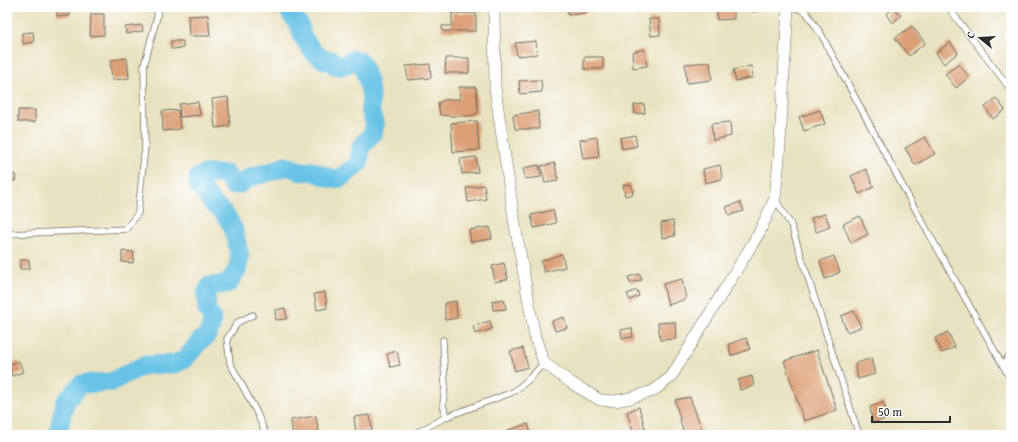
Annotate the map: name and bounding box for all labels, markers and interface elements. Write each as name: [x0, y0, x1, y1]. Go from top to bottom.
north arrow: [960, 18, 1000, 58]
text: С: [962, 29, 979, 40]
scale bar: [872, 398, 950, 424]
text: 50 m: [878, 403, 902, 420]

